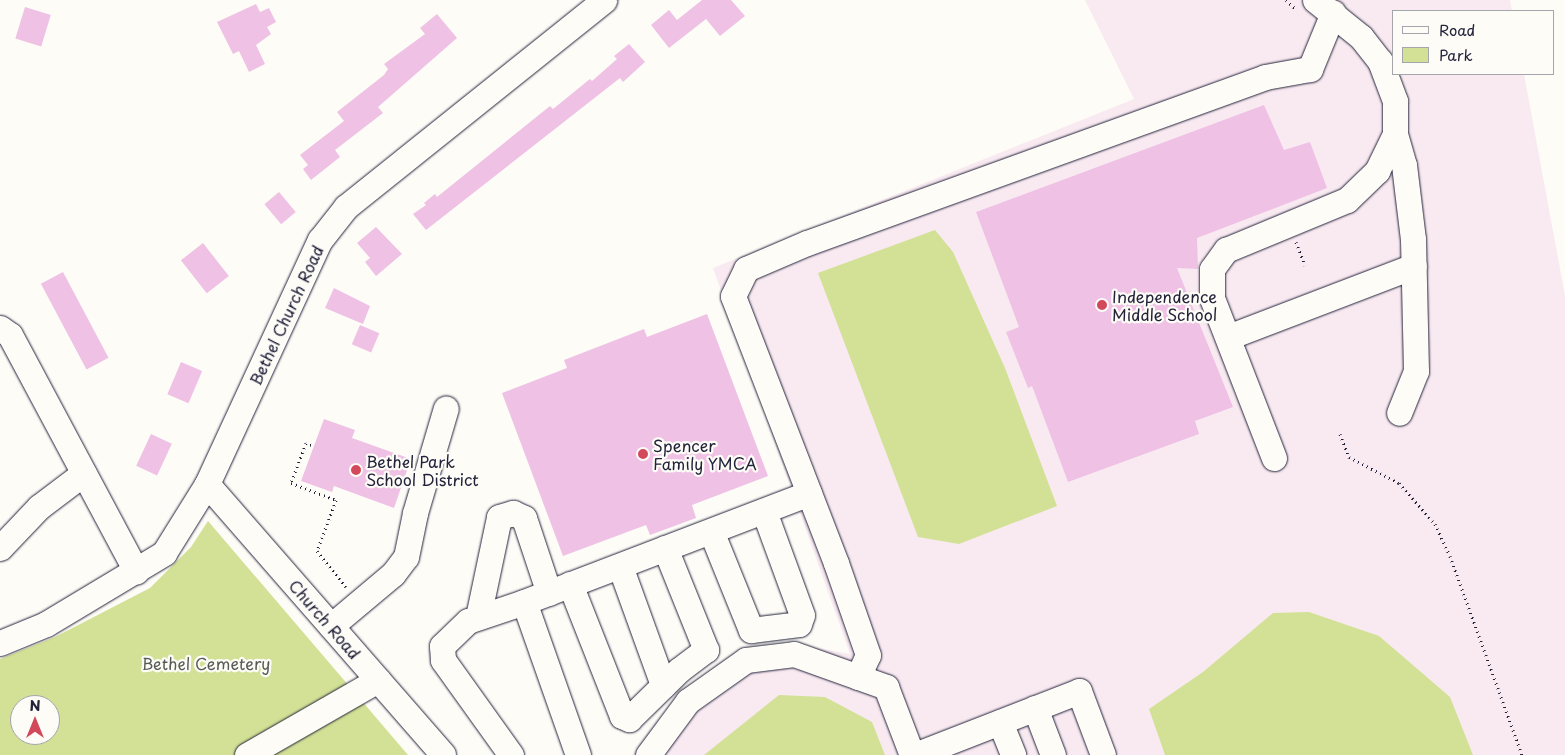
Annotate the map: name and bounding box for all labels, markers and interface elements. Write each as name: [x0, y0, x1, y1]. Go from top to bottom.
legend: [1392, 10, 1555, 75]
text: Road: [1439, 18, 1475, 41]
text: Park: [1439, 43, 1473, 66]
street label: Bethel Church Road: [245, 242, 327, 388]
place label: Independence Middle School: [1112, 286, 1219, 324]
marker: Independence Middle School: [1096, 299, 1108, 311]
place label: Spencer Family YMCA: [653, 435, 757, 473]
marker: Spencer Family YMCA: [637, 448, 649, 460]
place label: Bethel Park School District: [366, 451, 479, 489]
marker: Bethel Park School District: [350, 464, 362, 476]
street label: Church Road: [285, 575, 365, 663]
park label: Bethel Cemetery: [142, 653, 270, 673]
north arrow: [10, 695, 60, 745]
text: N: [29, 695, 41, 716]

